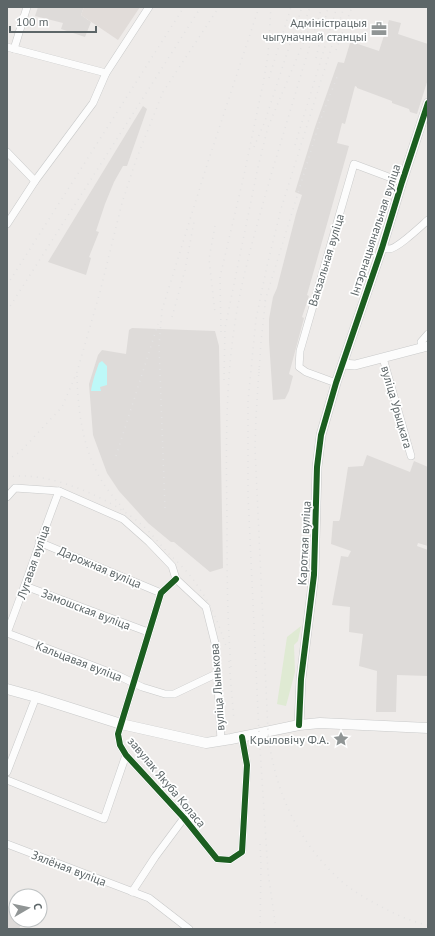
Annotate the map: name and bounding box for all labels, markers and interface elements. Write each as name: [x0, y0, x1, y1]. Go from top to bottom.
scale bar: [10, 8, 96, 34]
text: 100 m: [16, 14, 49, 29]
place label: Адміністрацыя чыгуначнай станцыі: [263, 15, 367, 44]
office icon: Адміністрацыя чыгуначнай станцыі: [370, 20, 388, 38]
street label: Інтэрнацыянальная вуліца: [347, 162, 403, 298]
street label: Вакзальная вуліца: [305, 212, 347, 308]
street label: вуліца Урыцкага: [378, 364, 416, 450]
street label: Кароткая вуліца: [294, 500, 314, 586]
street label: Лугавая вуліца: [13, 523, 53, 602]
street label: Дарожная вуліца: [56, 543, 144, 591]
street label: Замошская вуліца: [39, 585, 133, 633]
street label: Кальцавая вуліца: [34, 638, 124, 684]
street label: вуліца Лынькова: [206, 643, 228, 731]
place icon: Крыловічу Ф.А.: [332, 730, 350, 748]
place label: Крыловічу Ф.А.: [250, 732, 329, 747]
street label: завулак Якуба Коласа: [125, 734, 209, 830]
street label: Зялёная вуліца: [30, 847, 109, 889]
north arrow: [8, 888, 48, 928]
text: С: [30, 902, 45, 911]

